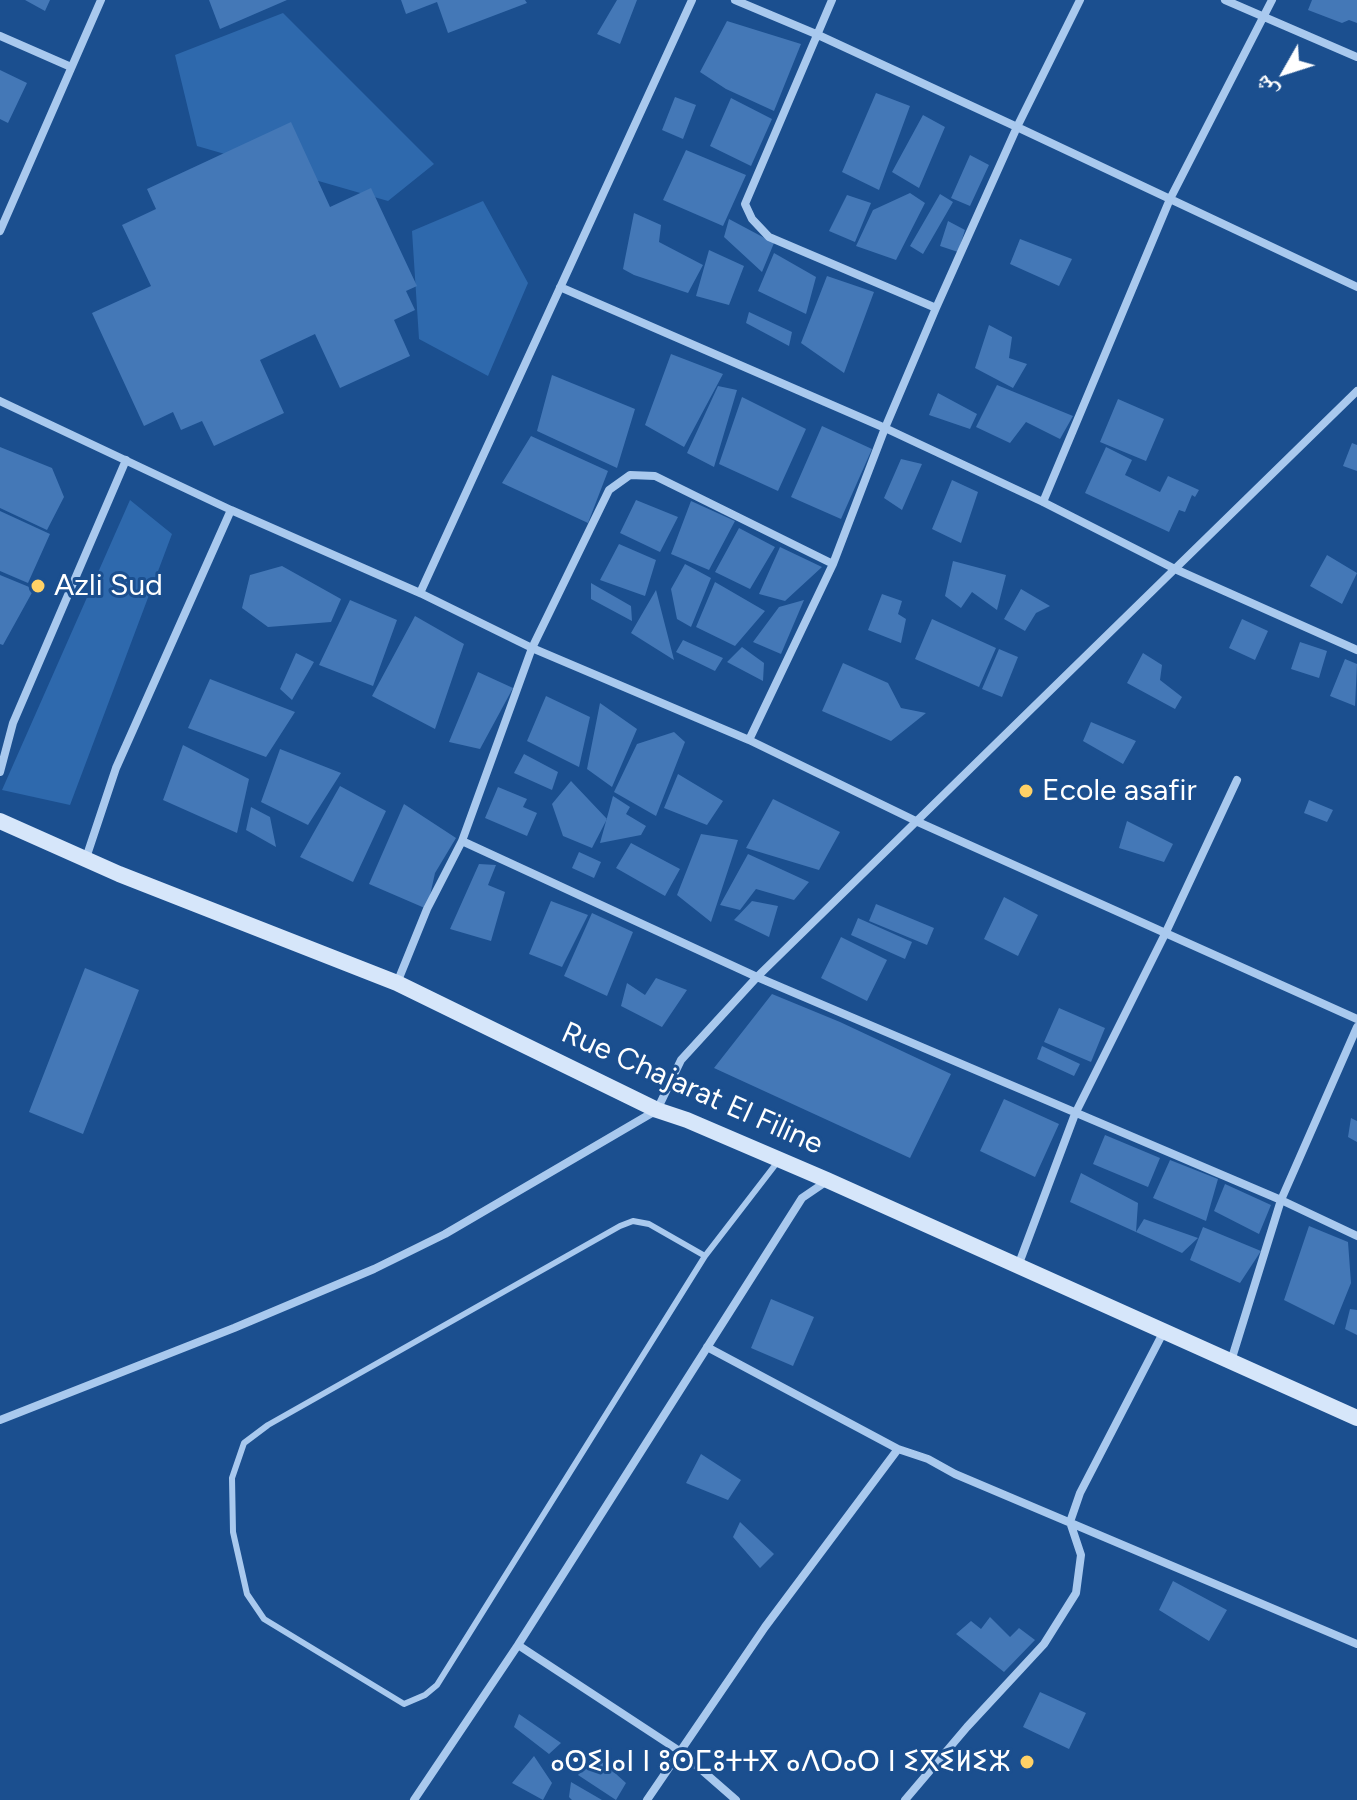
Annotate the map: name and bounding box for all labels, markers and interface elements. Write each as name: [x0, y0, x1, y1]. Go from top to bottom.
north arrow: [1245, 32, 1325, 112]
text: ش: [1248, 70, 1284, 105]
place label: Azli Sud: [54, 568, 163, 604]
marker: Azli Sud: [29, 577, 47, 595]
place label: Ecole asafir: [1042, 773, 1197, 809]
marker: Ecole asafir: [1017, 782, 1035, 800]
street label: Rue Chajarat El Filine: [556, 1015, 828, 1163]
place label: ⴰⵙⵉⵏⴰⵏ ⵏ ⵓⵙⵎⵓⵜⵜⴳ ⴰⴷⵔⴰⵔ ⵏ ⵉⴳⵉⵍⵉⵣ: [550, 1744, 1011, 1780]
marker: ⴰⵙⵉⵏⴰⵏ ⵏ ⵓⵙⵎⵓⵜⵜⴳ ⴰⴷⵔⴰⵔ ⵏ ⵉⴳⵉⵍⵉⵣ: [1018, 1753, 1036, 1771]

